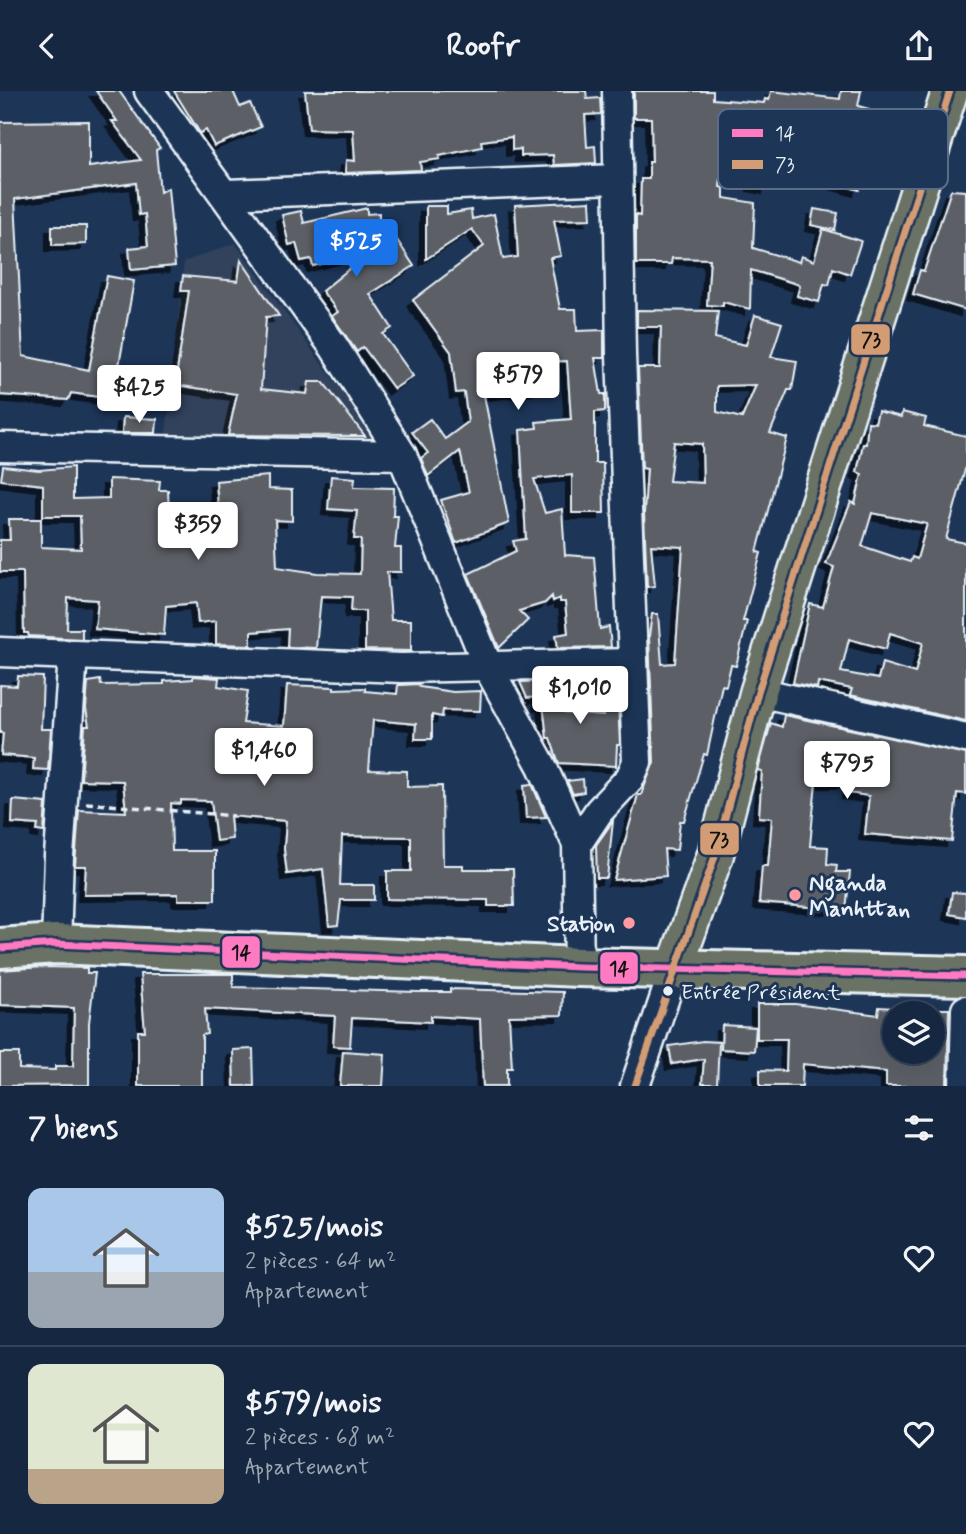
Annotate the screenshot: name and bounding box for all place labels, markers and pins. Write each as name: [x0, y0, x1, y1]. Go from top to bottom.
pin: $525: [315, 219, 397, 279]
pin: $579: [477, 353, 559, 412]
pin: $425: [98, 365, 180, 425]
pin: $359: [157, 503, 239, 562]
pin: $1,010: [523, 667, 637, 726]
pin: $1,460: [207, 729, 321, 788]
pin: $795: [806, 741, 888, 801]
place label: Nganda Manhttan: [809, 869, 910, 925]
marker: Nganda Manhttan: [787, 887, 803, 903]
place label: Station: [547, 910, 615, 940]
marker: Station: [621, 915, 637, 931]
place label: Entrée Président: [681, 979, 841, 1007]
marker: Entrée Président: [661, 984, 675, 998]

